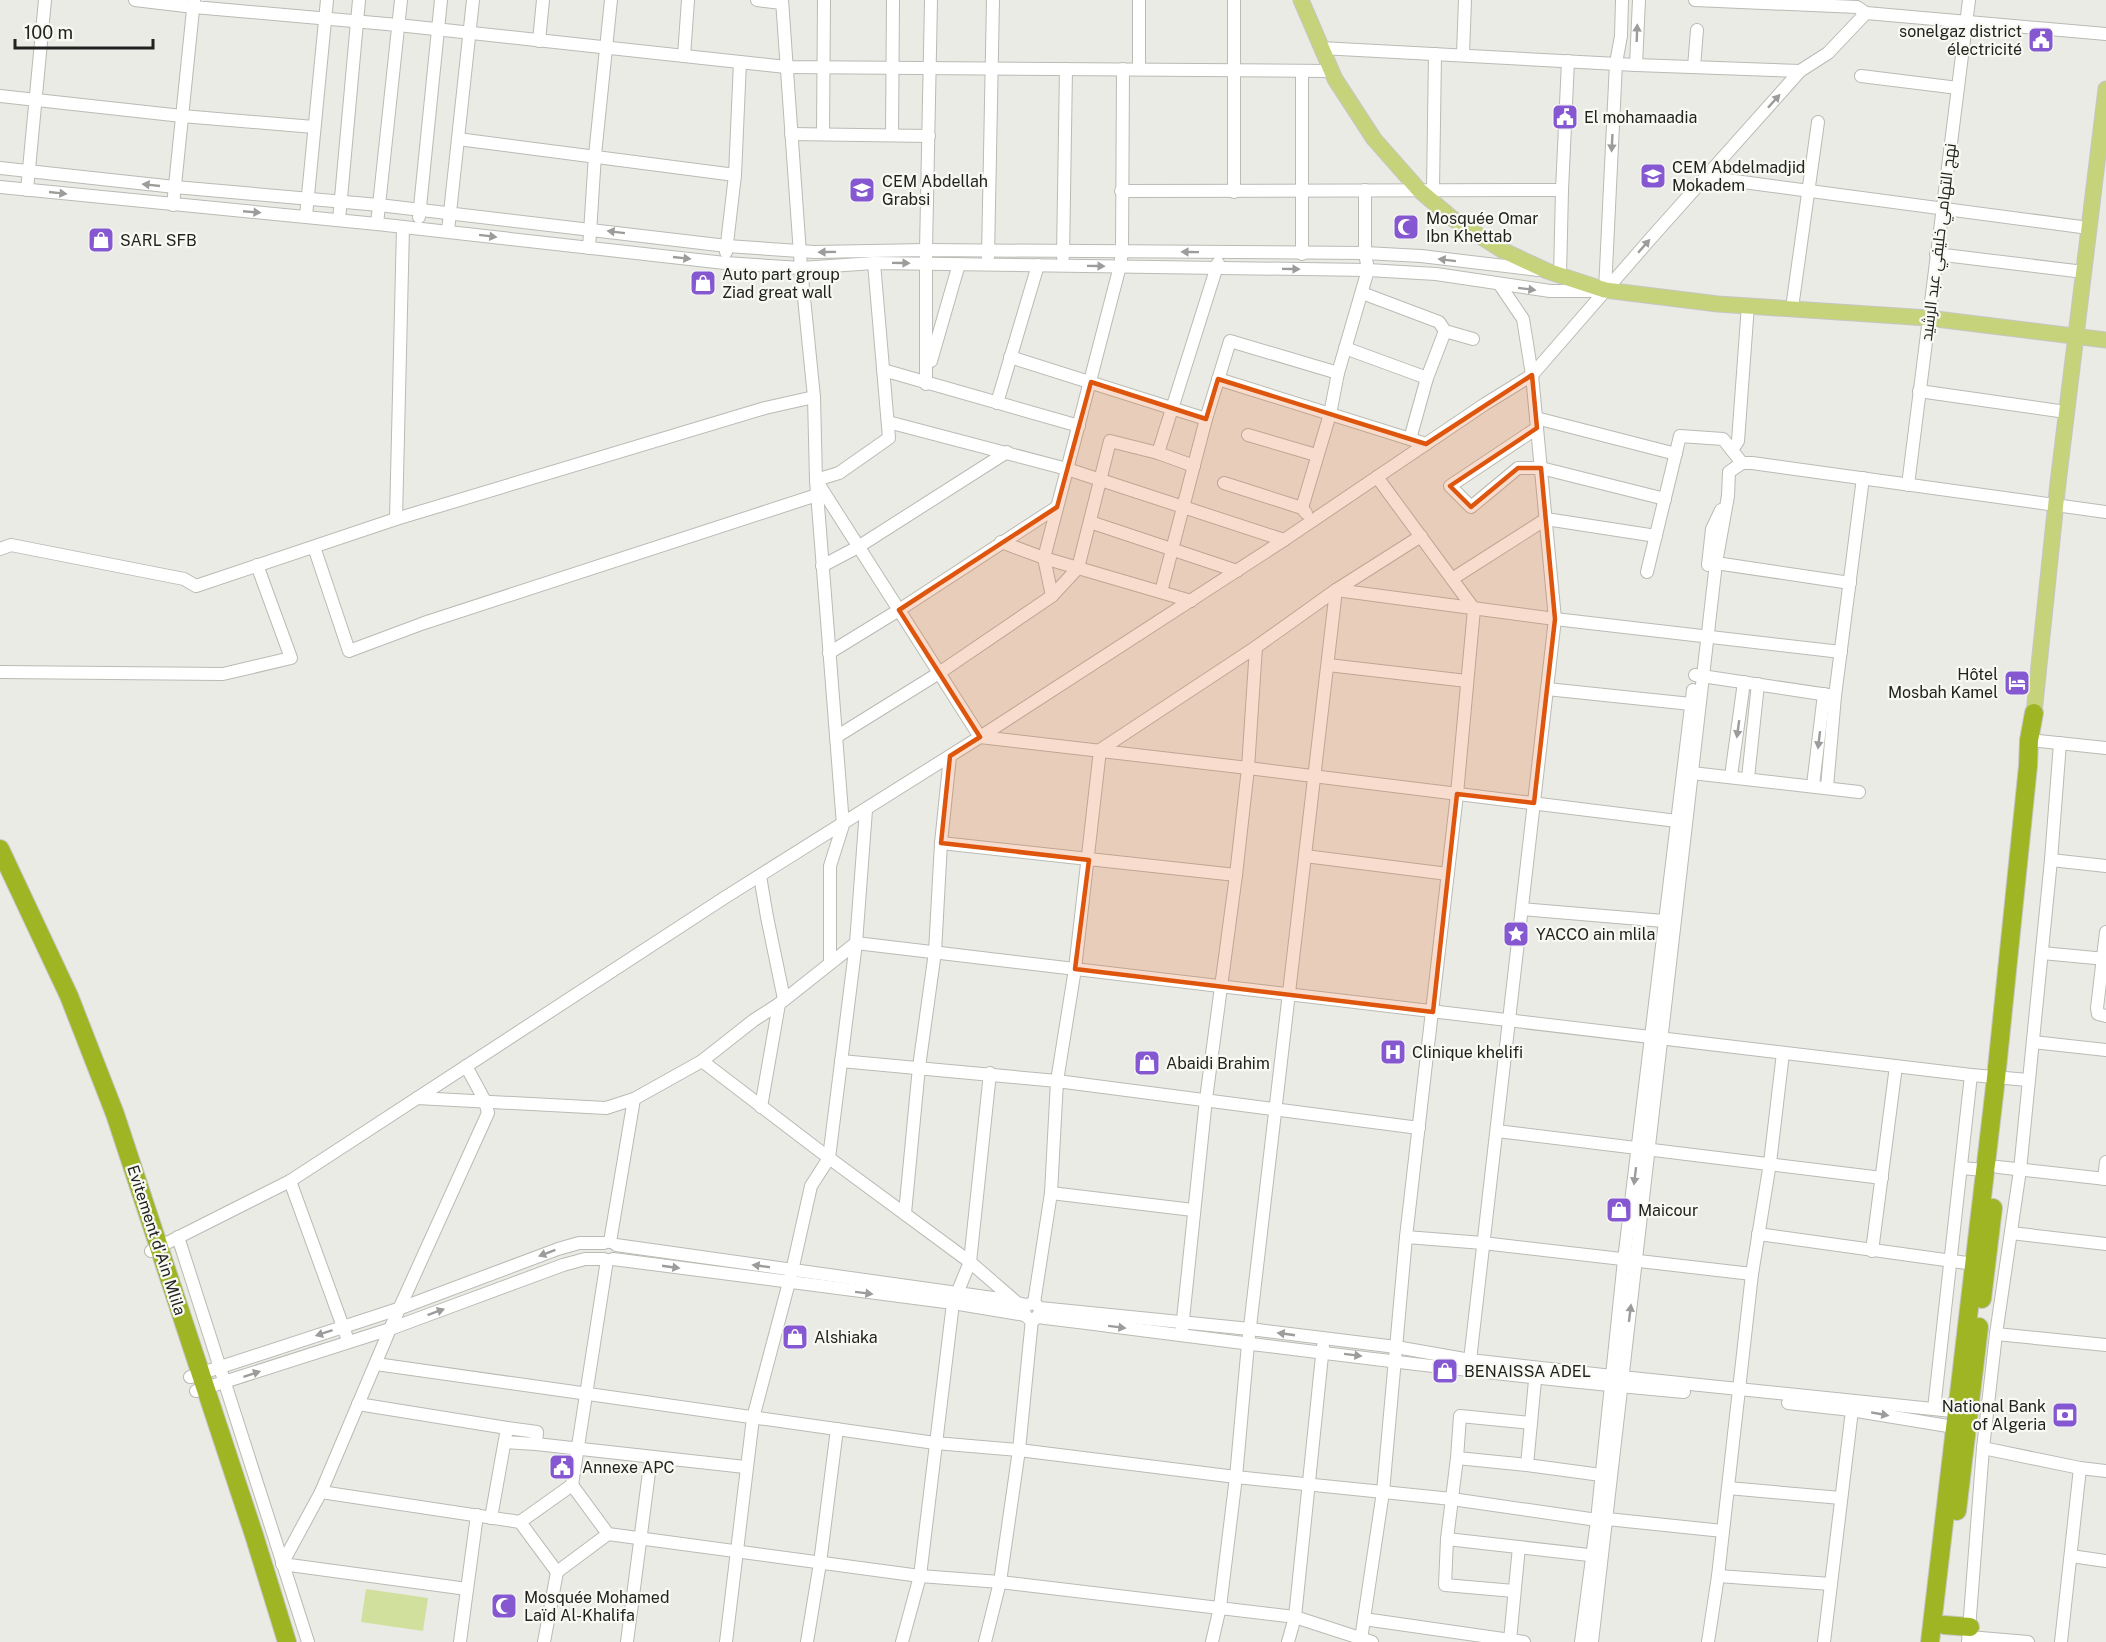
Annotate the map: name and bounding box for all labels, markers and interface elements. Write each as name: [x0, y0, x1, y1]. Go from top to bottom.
scale bar: [15, 12, 153, 50]
text: 100 m: [24, 22, 73, 43]
place label: sonelgaz district électricité: [1899, 22, 2022, 59]
one-way arrow: [1633, 23, 1642, 42]
public building icon: sonelgaz district électricité: [2026, 25, 2056, 55]
one-way arrow: [1767, 94, 1780, 109]
public building icon: El mohamaadia: [1550, 102, 1580, 132]
place label: El mohamaadia: [1584, 108, 1697, 127]
one-way arrow: [1608, 133, 1617, 152]
street label: نهج التهامي خليفي عبد الرشيد: [1917, 142, 1964, 343]
place label: CEM Abdelmadjid Mokadem: [1672, 158, 1805, 195]
school or university icon: CEM Abdelmadjid Mokadem: [1638, 161, 1668, 191]
place label: CEM Abdellah Grabsi: [882, 172, 988, 209]
school or university icon: CEM Abdellah Grabsi: [847, 175, 877, 205]
one-way arrow: [141, 180, 160, 190]
one-way arrow: [49, 188, 68, 198]
one-way arrow: [243, 207, 262, 217]
place label: Mosquée Omar Ibn Khettab: [1426, 209, 1538, 246]
mosque icon: Mosquée Omar Ibn Khettab: [1391, 212, 1421, 242]
shop icon: SARL SFB: [86, 225, 116, 255]
one-way arrow: [607, 227, 626, 237]
place label: SARL SFB: [120, 231, 197, 250]
one-way arrow: [479, 231, 498, 241]
one-way arrow: [1637, 239, 1650, 254]
one-way arrow: [817, 247, 836, 257]
one-way arrow: [1180, 247, 1199, 257]
one-way arrow: [672, 253, 691, 263]
one-way arrow: [1438, 255, 1457, 264]
one-way arrow: [892, 258, 911, 268]
one-way arrow: [1087, 261, 1106, 271]
one-way arrow: [1282, 264, 1301, 274]
place label: Auto part group Ziad great wall: [722, 265, 840, 302]
shop icon: Auto part group Ziad great wall: [688, 268, 718, 298]
one-way arrow: [1518, 284, 1537, 293]
place label: Hôtel Mosbah Kamel: [1888, 665, 1998, 702]
hotel icon: Hôtel Mosbah Kamel: [2002, 668, 2032, 698]
one-way arrow: [1733, 720, 1742, 739]
one-way arrow: [1814, 730, 1823, 749]
place icon: YACCO ain mlila: [1501, 919, 1531, 949]
place label: YACCO ain mlila: [1536, 925, 1655, 944]
hospital icon: Clinique khelifi: [1378, 1037, 1408, 1067]
place label: Clinique khelifi: [1412, 1043, 1523, 1062]
shop icon: Abaidi Brahim: [1132, 1048, 1162, 1078]
place label: Abaidi Brahim: [1166, 1054, 1270, 1073]
street label: Evitement d'Ain Mlila: [123, 1163, 190, 1318]
one-way arrow: [1630, 1166, 1640, 1185]
shop icon: Maicour: [1604, 1195, 1634, 1225]
place label: Maicour: [1638, 1201, 1698, 1220]
one-way arrow: [538, 1248, 556, 1258]
one-way arrow: [751, 1262, 770, 1271]
one-way arrow: [662, 1263, 681, 1272]
one-way arrow: [855, 1288, 874, 1297]
one-way arrow: [1625, 1303, 1635, 1322]
one-way arrow: [428, 1307, 446, 1317]
shop icon: Alshiaka: [780, 1322, 810, 1352]
one-way arrow: [1108, 1322, 1127, 1331]
place label: Alshiaka: [814, 1328, 878, 1347]
one-way arrow: [315, 1329, 333, 1339]
one-way arrow: [1276, 1330, 1295, 1339]
one-way arrow: [1343, 1351, 1362, 1360]
shop icon: BENAISSA ADEL: [1430, 1356, 1460, 1386]
place label: BENAISSA ADEL: [1464, 1362, 1591, 1381]
one-way arrow: [243, 1368, 261, 1378]
place label: National Bank of Algeria: [1942, 1397, 2046, 1434]
bank icon: National Bank of Algeria: [2050, 1400, 2080, 1430]
one-way arrow: [1871, 1410, 1890, 1419]
public building icon: Annexe APC: [547, 1452, 577, 1482]
place label: Annexe APC: [582, 1458, 675, 1477]
place label: Mosquée Mohamed Laïd Al-Khalifa: [524, 1588, 669, 1625]
mosque icon: Mosquée Mohamed Laïd Al-Khalifa: [489, 1591, 519, 1621]

